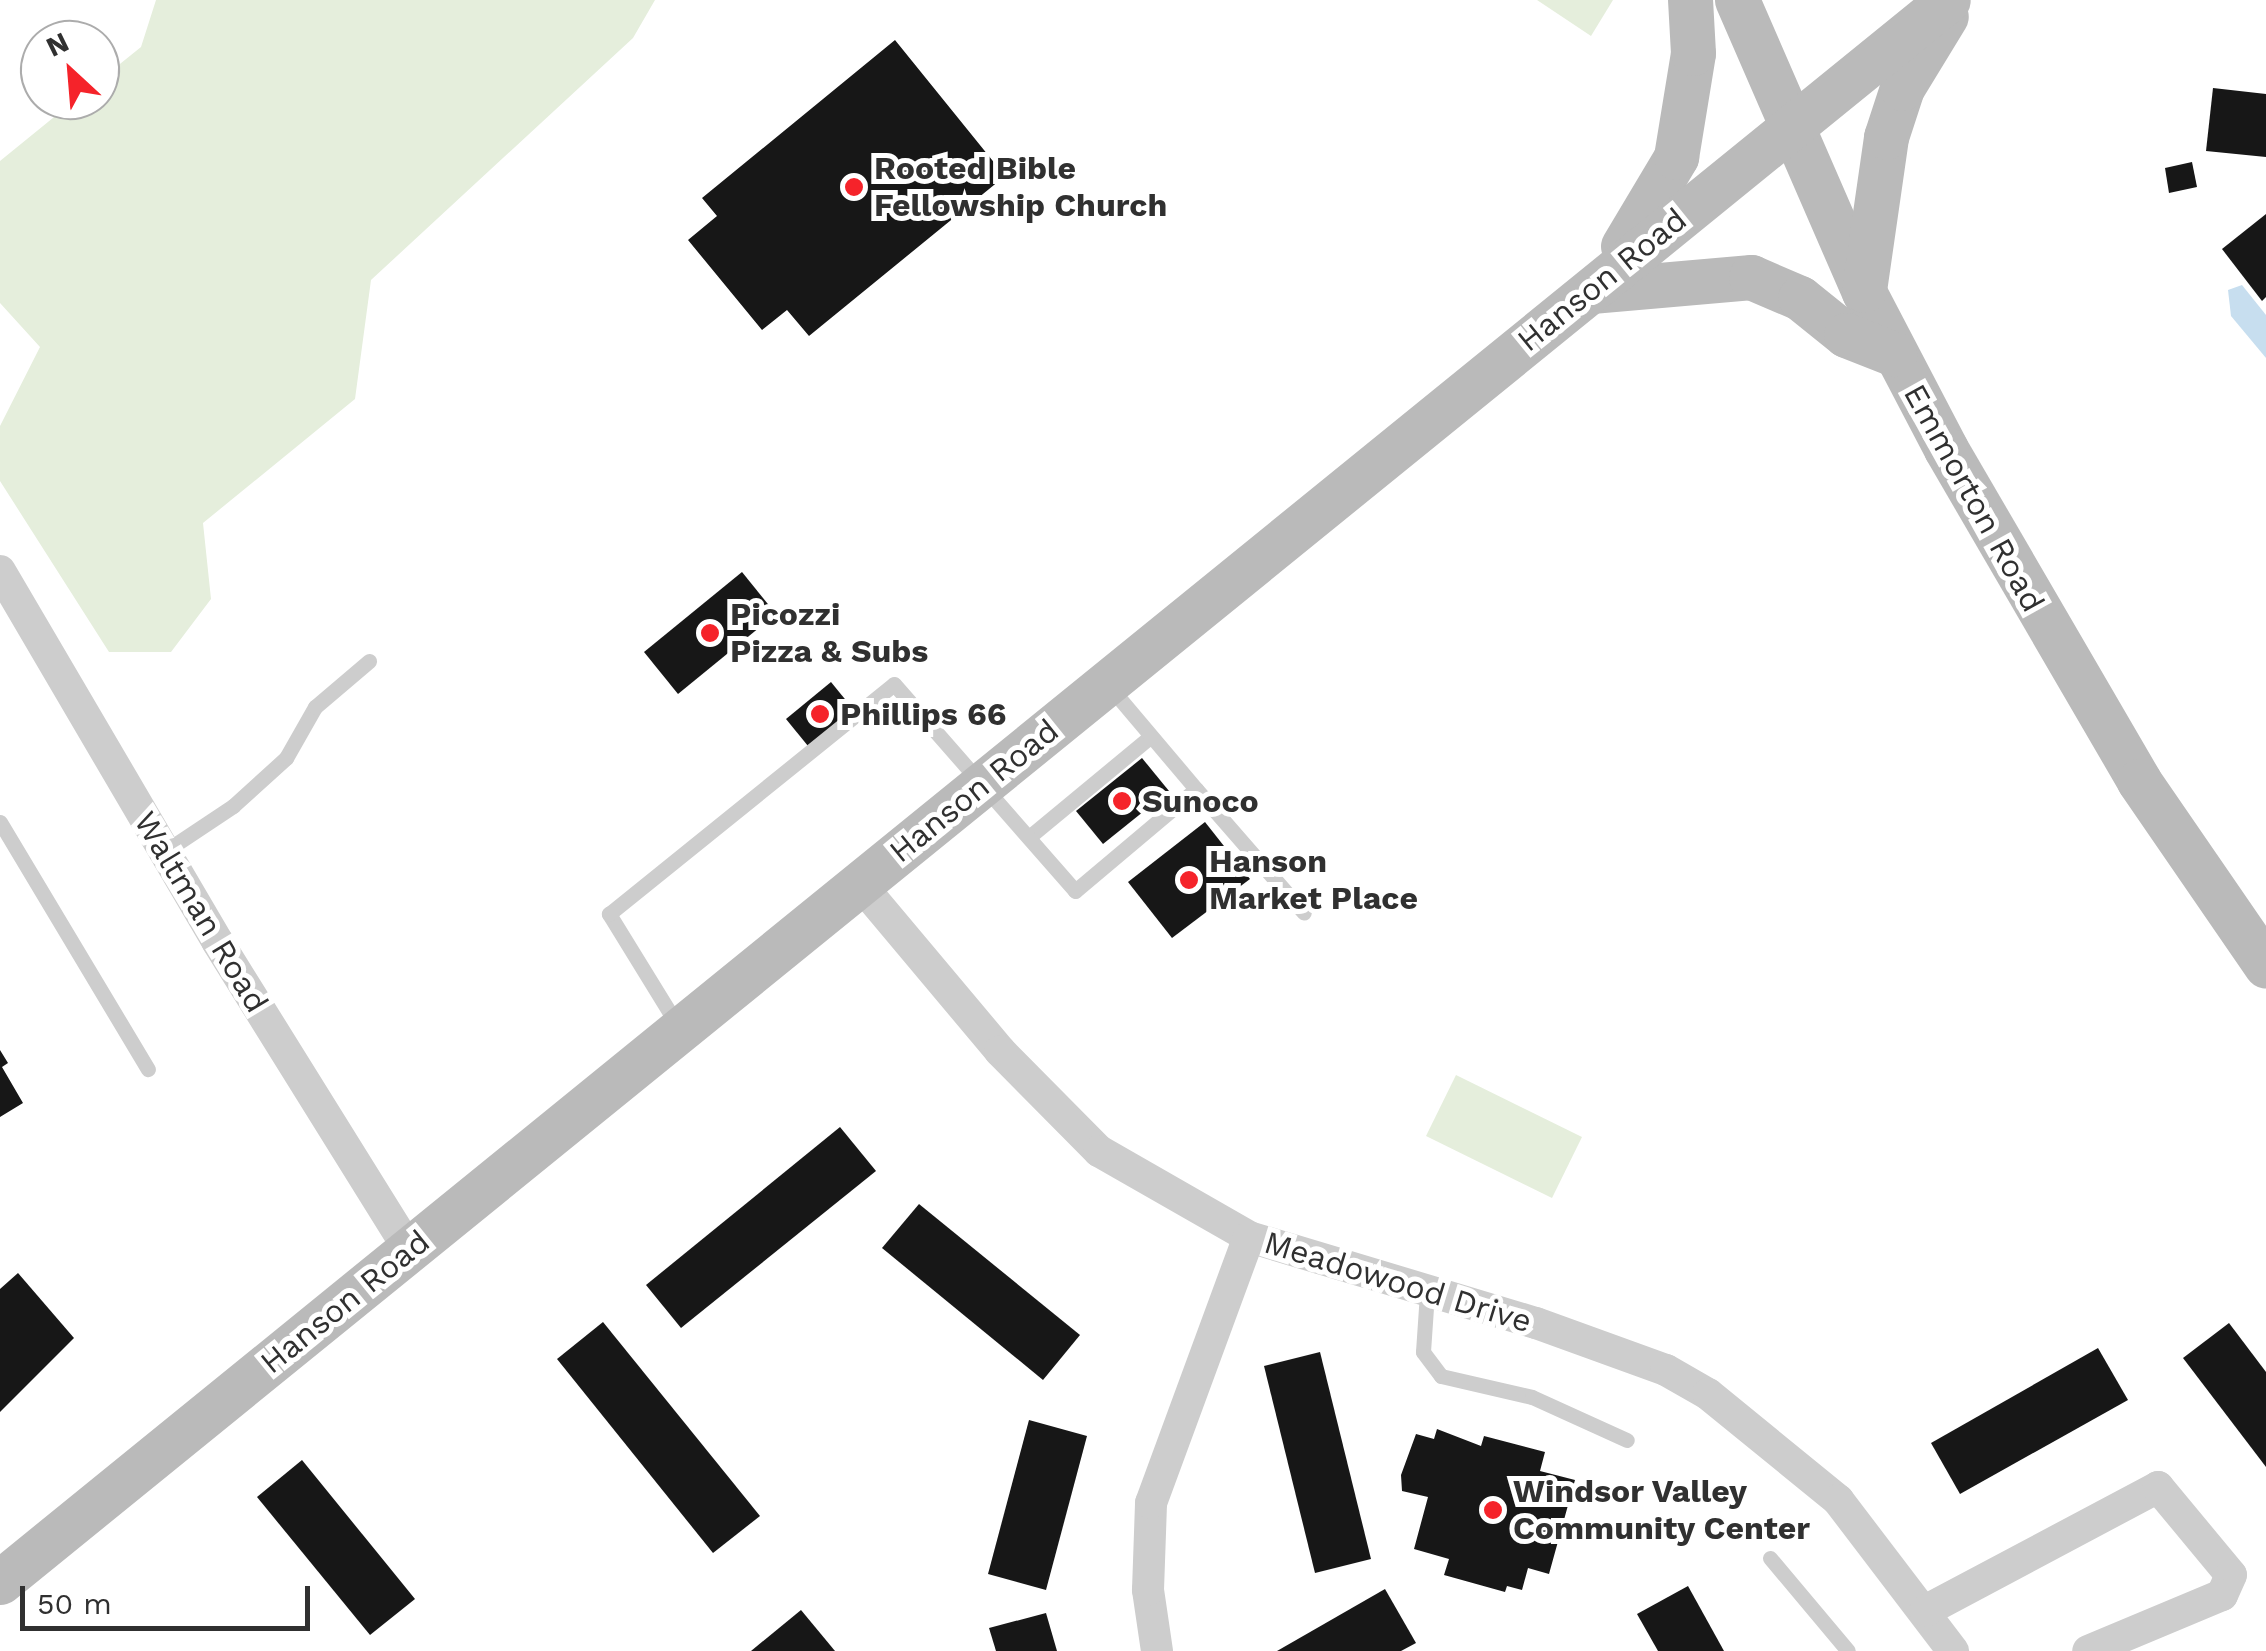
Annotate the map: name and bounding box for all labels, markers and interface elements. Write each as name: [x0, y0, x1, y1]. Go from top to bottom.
north arrow: [20, 20, 120, 120]
text: N: [41, 25, 74, 64]
place label: Rooted Bible Fellowship Church: [874, 150, 1167, 225]
marker: Rooted Bible Fellowship Church: [843, 176, 865, 198]
street label: Hanson Road: [1510, 200, 1694, 360]
street label: Emmorton Road: [1896, 378, 2052, 618]
place label: Picozzi Pizza & Subs: [730, 596, 929, 671]
marker: Picozzi Pizza & Subs: [699, 622, 721, 644]
place label: Phillips 66: [840, 695, 1006, 733]
marker: Phillips 66: [809, 703, 831, 725]
street label: Hanson Road: [882, 711, 1066, 871]
place label: Sunoco: [1142, 782, 1259, 820]
marker: Sunoco: [1111, 790, 1133, 812]
street label: Waltman Road: [126, 805, 276, 1019]
place label: Hanson Market Place: [1209, 843, 1418, 918]
marker: Hanson Market Place: [1178, 869, 1200, 891]
street label: Hanson Road: [253, 1222, 437, 1382]
street label: Meadowood Drive: [1260, 1223, 1536, 1341]
place label: Windsor Valley Community Center: [1513, 1473, 1811, 1548]
marker: Windsor Valley Community Center: [1482, 1499, 1504, 1521]
scale bar: [25, 1566, 315, 1628]
text: 50 m: [37, 1586, 112, 1621]

